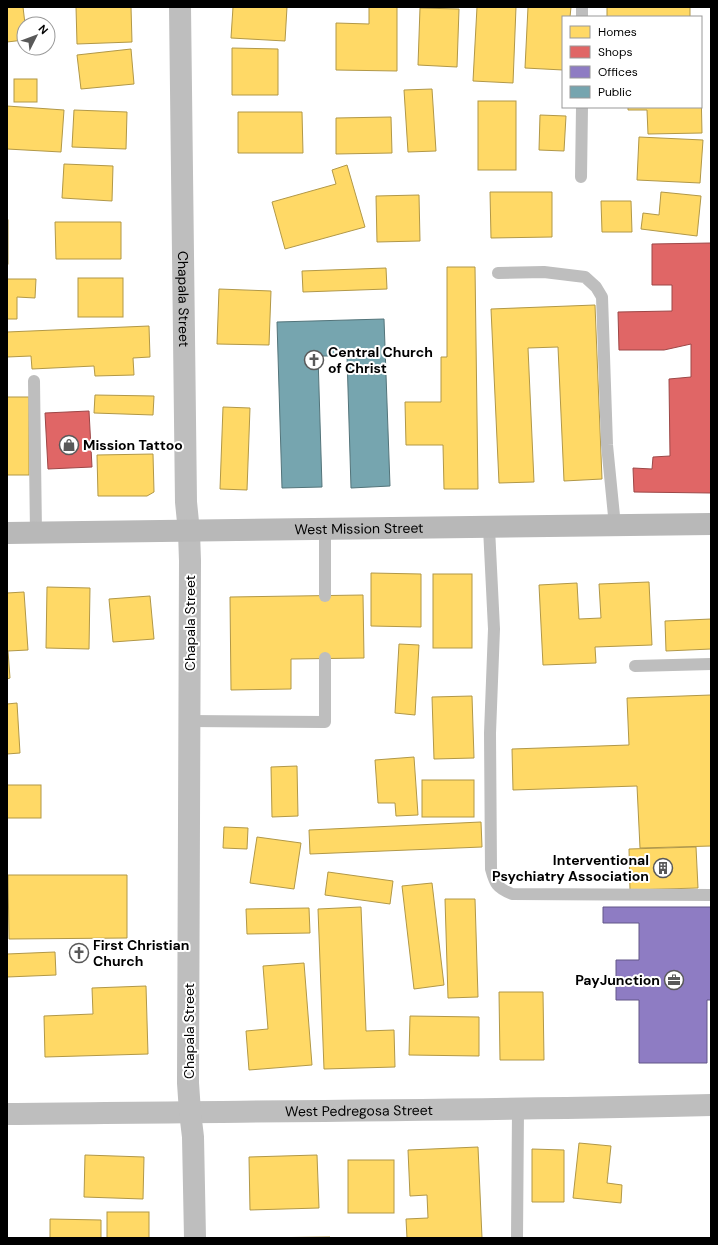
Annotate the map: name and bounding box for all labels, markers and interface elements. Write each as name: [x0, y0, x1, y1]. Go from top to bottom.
north arrow: [16, 16, 56, 56]
legend: [562, 16, 702, 108]
text: N: [36, 22, 51, 37]
text: Homes: [598, 24, 637, 40]
text: Shops: [598, 44, 633, 60]
text: Offices: [598, 64, 638, 80]
text: Public: [598, 84, 632, 100]
street label: Chapala Street: [174, 251, 193, 347]
place label: Central Church of Christ: [328, 343, 433, 377]
church icon: Central Church of Christ: [303, 349, 325, 371]
shop icon: Mission Tattoo: [58, 434, 80, 456]
place label: Mission Tattoo: [83, 436, 183, 454]
street label: West Mission Street: [294, 519, 424, 538]
street label: Chapala Street: [181, 575, 199, 671]
place label: Interventional Psychiatry Association: [492, 851, 649, 885]
building icon: Interventional Psychiatry Association: [652, 857, 674, 879]
place label: First Christian Church: [93, 936, 189, 970]
church icon: First Christian Church: [68, 942, 90, 964]
office icon: PayJunction: [663, 969, 685, 991]
place label: PayJunction: [575, 971, 660, 989]
street label: Chapala Street: [180, 983, 198, 1079]
street label: West Pedregosa Street: [285, 1101, 433, 1120]

